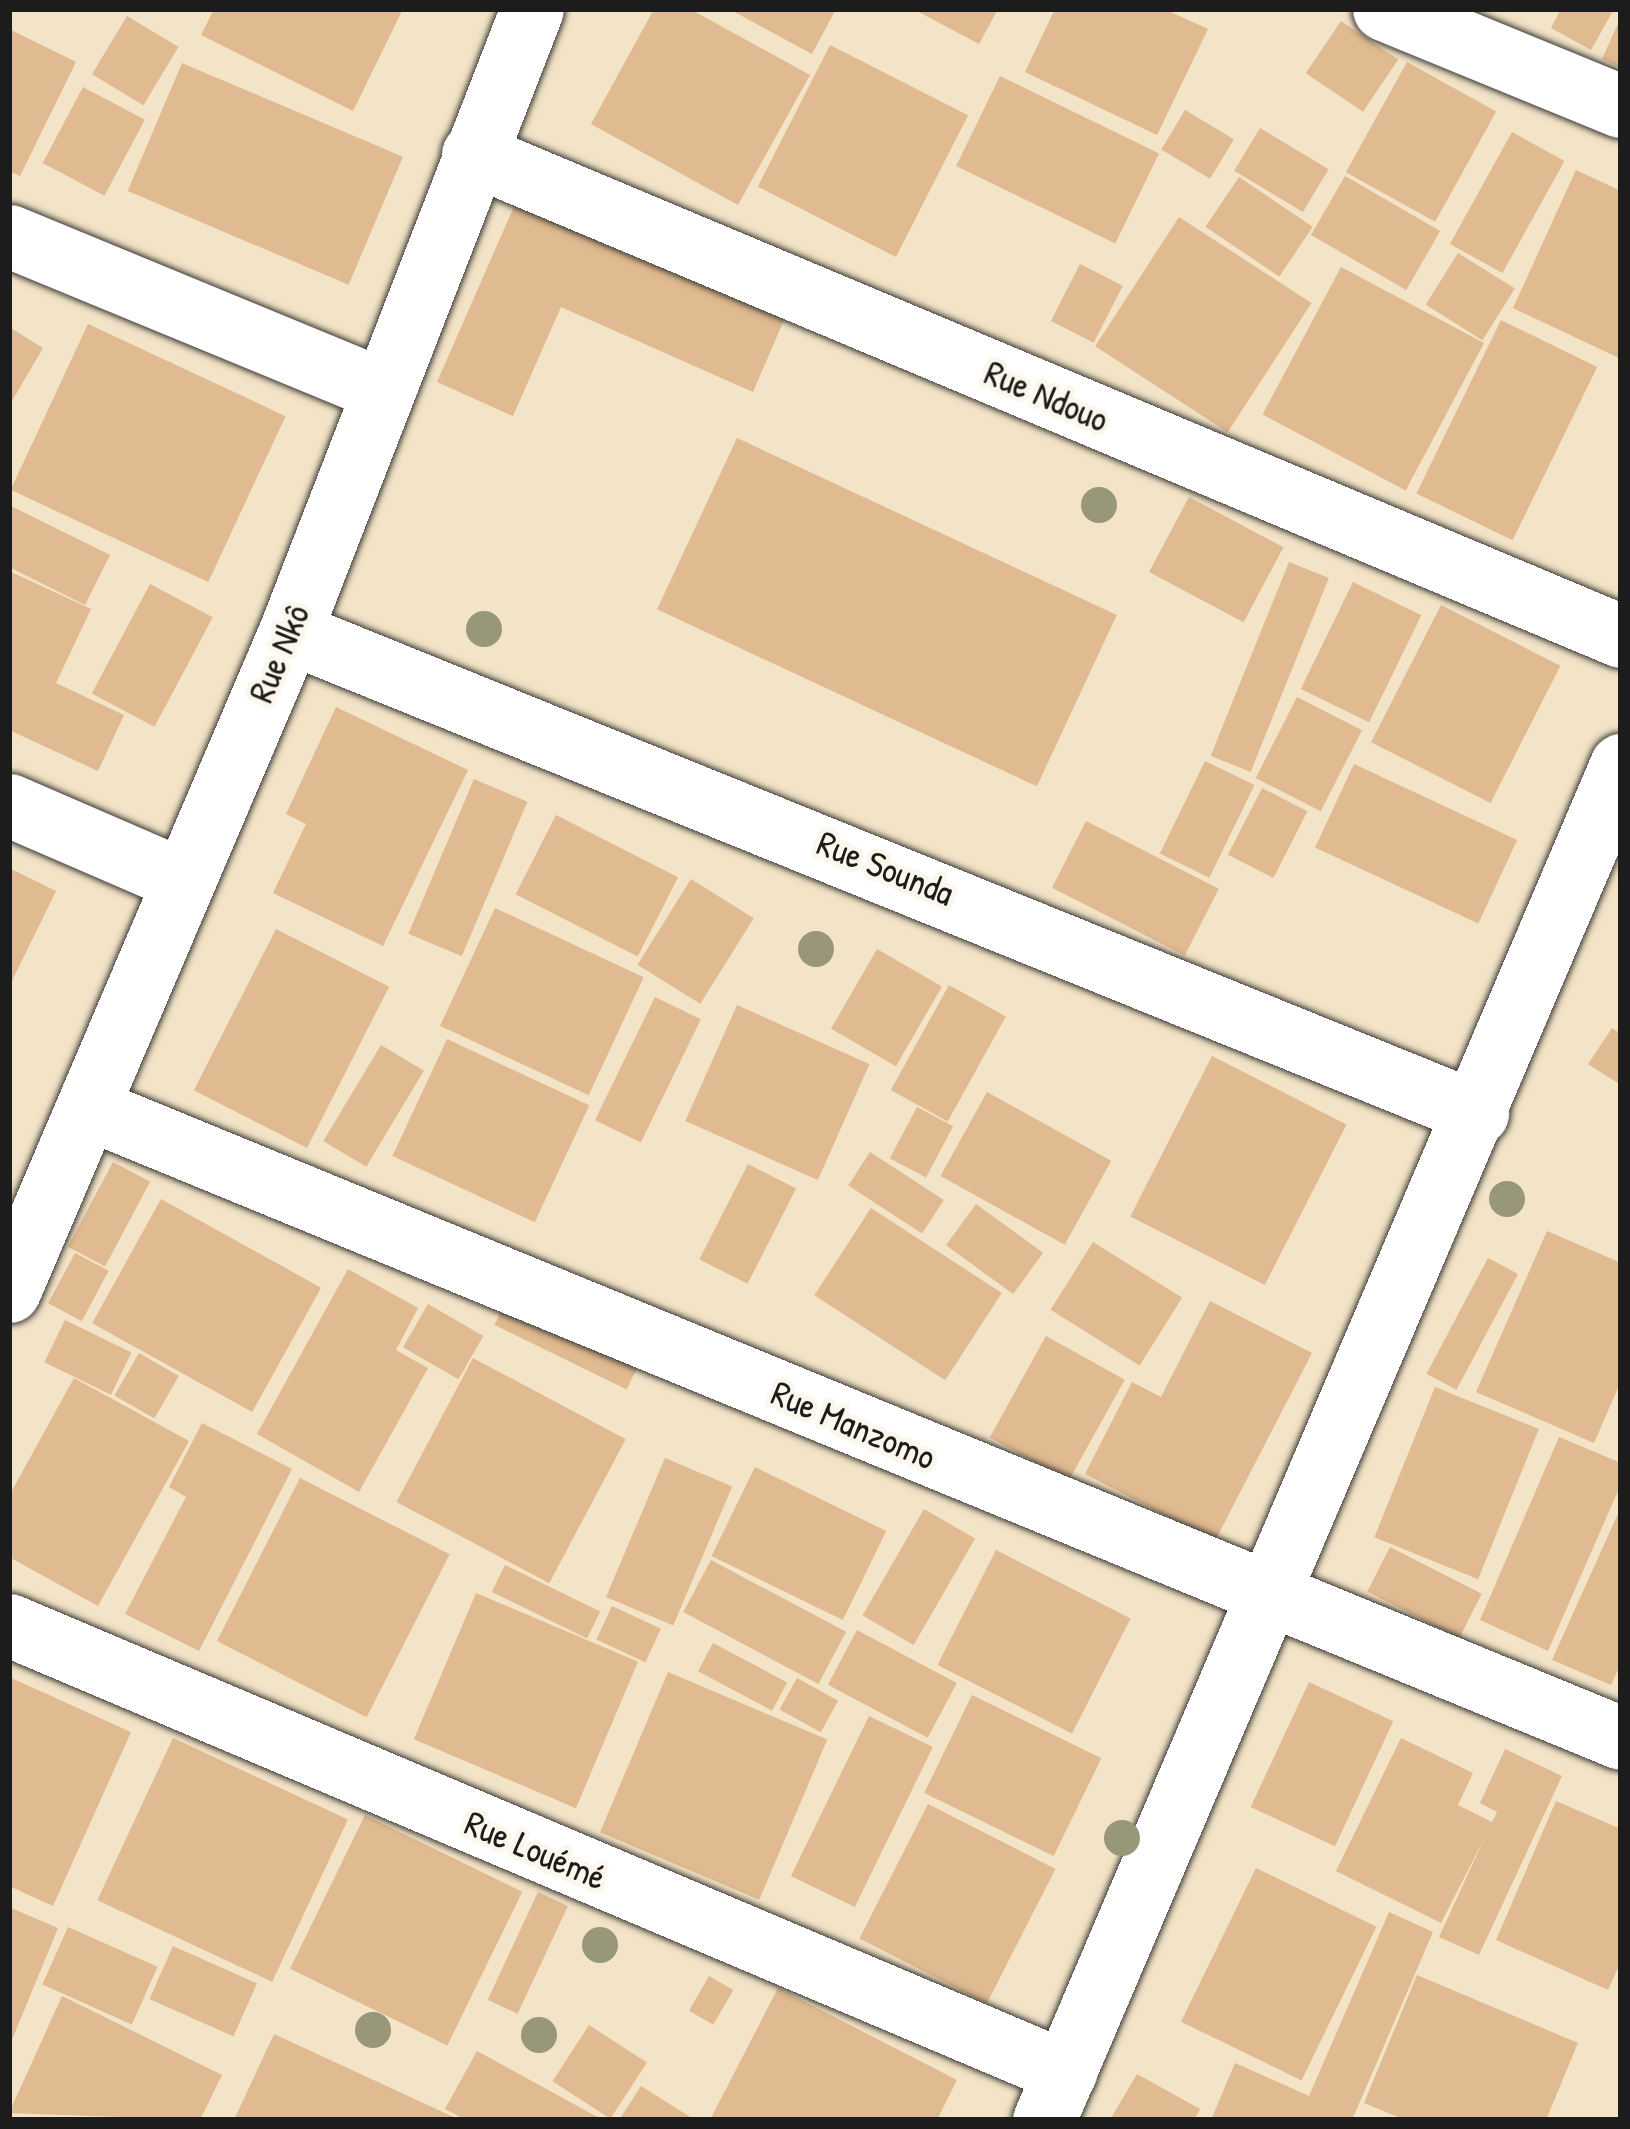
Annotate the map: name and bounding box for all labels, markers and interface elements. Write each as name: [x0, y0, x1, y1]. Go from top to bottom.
street label: Rue Ndouo: [979, 350, 1115, 440]
street label: Rue Nkô: [238, 598, 318, 708]
street label: Rue Sounda: [812, 820, 960, 914]
street label: Rue Manzomo: [765, 1370, 943, 1478]
street label: Rue Louémé: [459, 1800, 613, 1898]

